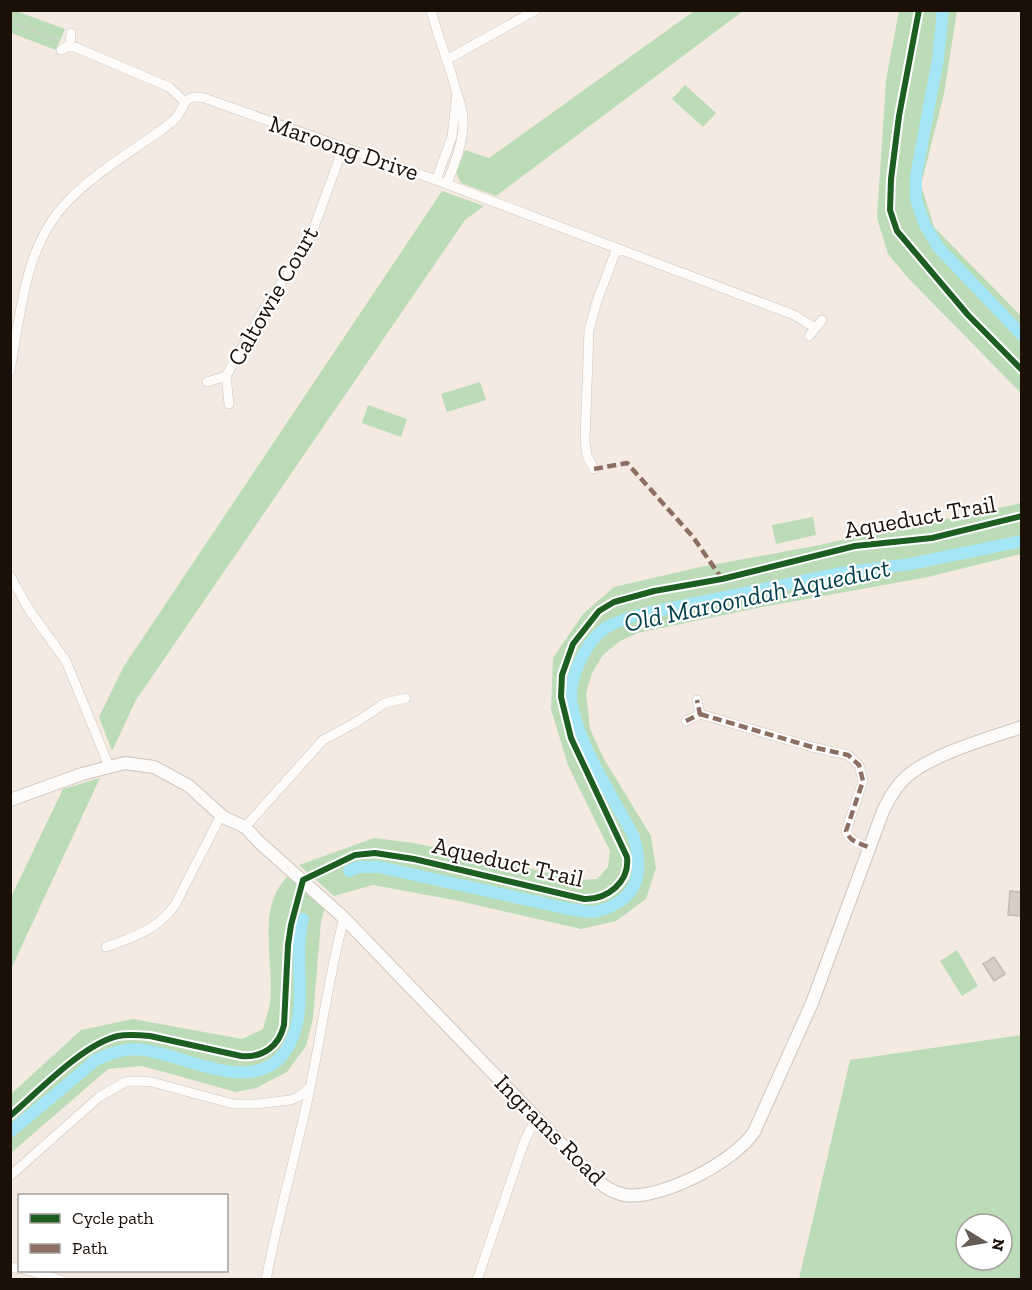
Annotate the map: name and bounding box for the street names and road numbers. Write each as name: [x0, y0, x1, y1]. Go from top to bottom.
street label: Maroong Drive: [266, 108, 423, 187]
street label: Caltowie Court: [221, 221, 324, 371]
street label: Aqueduct Trail: [842, 489, 998, 544]
street label: Aqueduct Trail: [430, 830, 586, 893]
street label: Ingrams Road: [489, 1068, 612, 1191]

